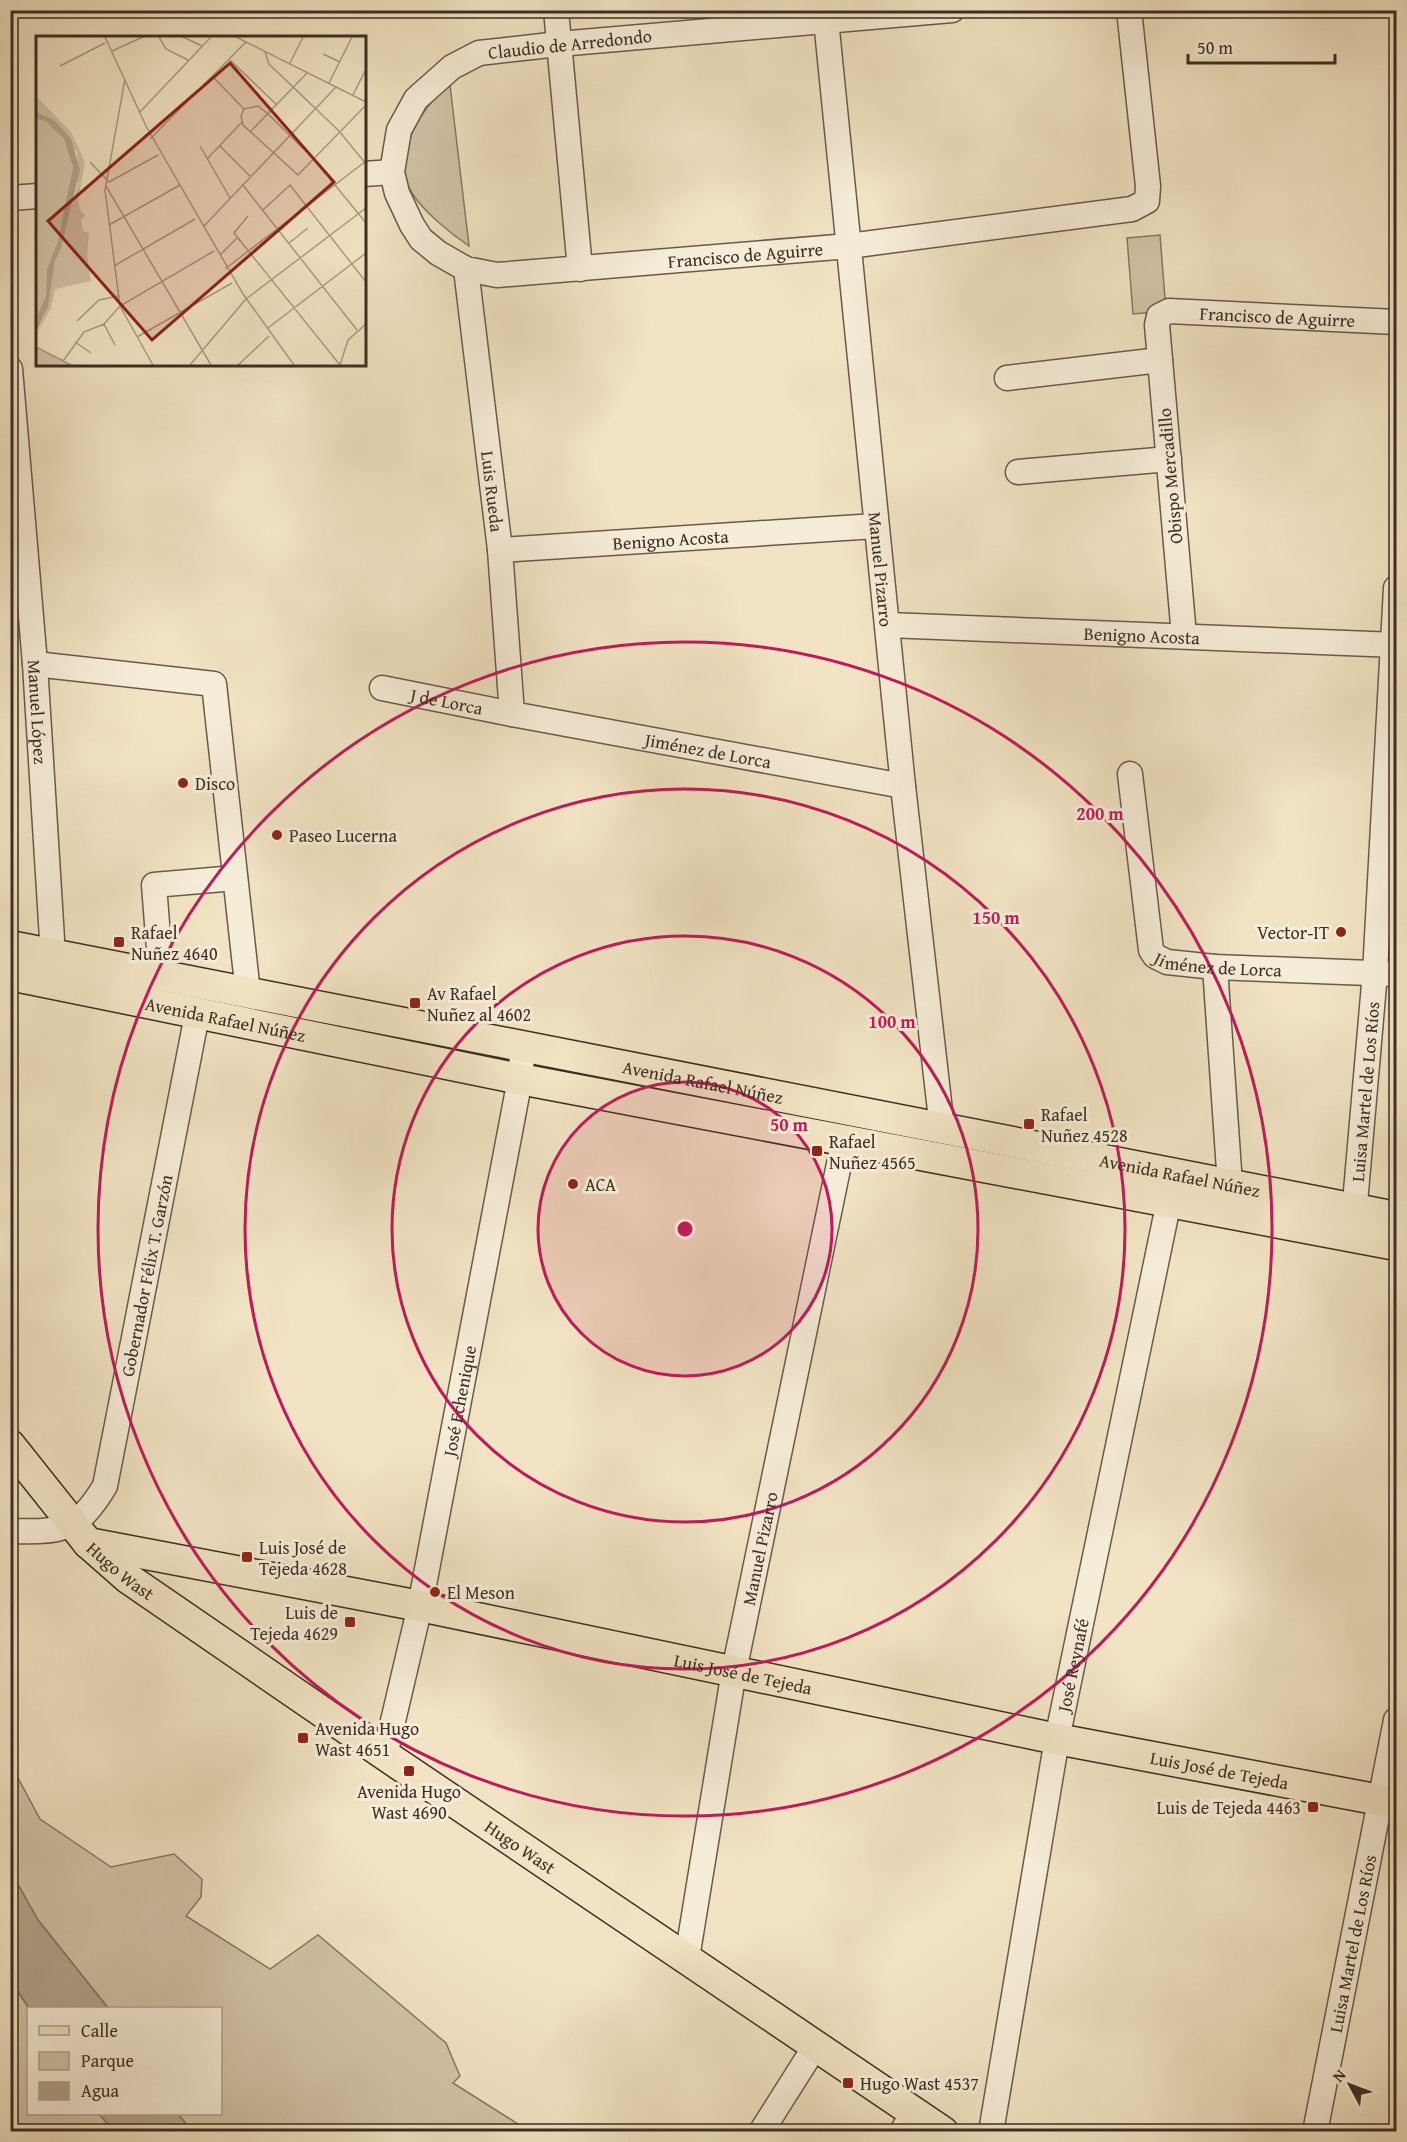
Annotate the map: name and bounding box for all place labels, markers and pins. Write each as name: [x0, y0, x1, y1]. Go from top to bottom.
place label: Disco: [195, 770, 235, 797]
marker: Disco: [176, 776, 190, 790]
place label: Paseo Lucerna: [289, 822, 397, 849]
marker: Paseo Lucerna: [270, 828, 284, 842]
place label: Rafael Nuñez 4640: [131, 919, 218, 967]
place label: Vector-IT: [1257, 919, 1329, 946]
marker: Vector-IT: [1334, 925, 1348, 939]
marker: Rafael Nuñez 4640: [112, 935, 126, 949]
place label: Av Rafael Nuñez al 4602: [427, 980, 531, 1028]
marker: Av Rafael Nuñez al 4602: [408, 996, 422, 1010]
place label: Rafael Nuñez 4528: [1041, 1101, 1128, 1149]
marker: Rafael Nuñez 4528: [1022, 1117, 1036, 1131]
place label: Rafael Nuñez 4565: [829, 1128, 916, 1176]
marker: Rafael Nuñez 4565: [810, 1144, 824, 1158]
place label: ACA: [585, 1171, 616, 1198]
marker: ACA: [566, 1177, 580, 1191]
centre of rings: [675, 1219, 695, 1239]
place label: Luis José de Tejeda 4628: [259, 1534, 347, 1582]
marker: Luis José de Tejeda 4628: [240, 1550, 254, 1564]
place label: El Meson: [447, 1579, 515, 1606]
marker: El Meson: [428, 1585, 442, 1599]
place label: Luis de Tejeda 4629: [250, 1599, 338, 1647]
marker: Luis de Tejeda 4629: [343, 1615, 357, 1629]
place label: Avenida Hugo Wast 4651: [315, 1715, 419, 1763]
marker: Avenida Hugo Wast 4651: [296, 1731, 310, 1745]
marker: Avenida Hugo Wast 4690: [402, 1764, 416, 1778]
place label: Avenida Hugo Wast 4690: [357, 1778, 461, 1826]
place label: Luis de Tejeda 4463: [1156, 1794, 1301, 1821]
marker: Luis de Tejeda 4463: [1306, 1800, 1320, 1814]
place label: Hugo Wast 4537: [860, 2070, 979, 2097]
marker: Hugo Wast 4537: [841, 2076, 855, 2090]

